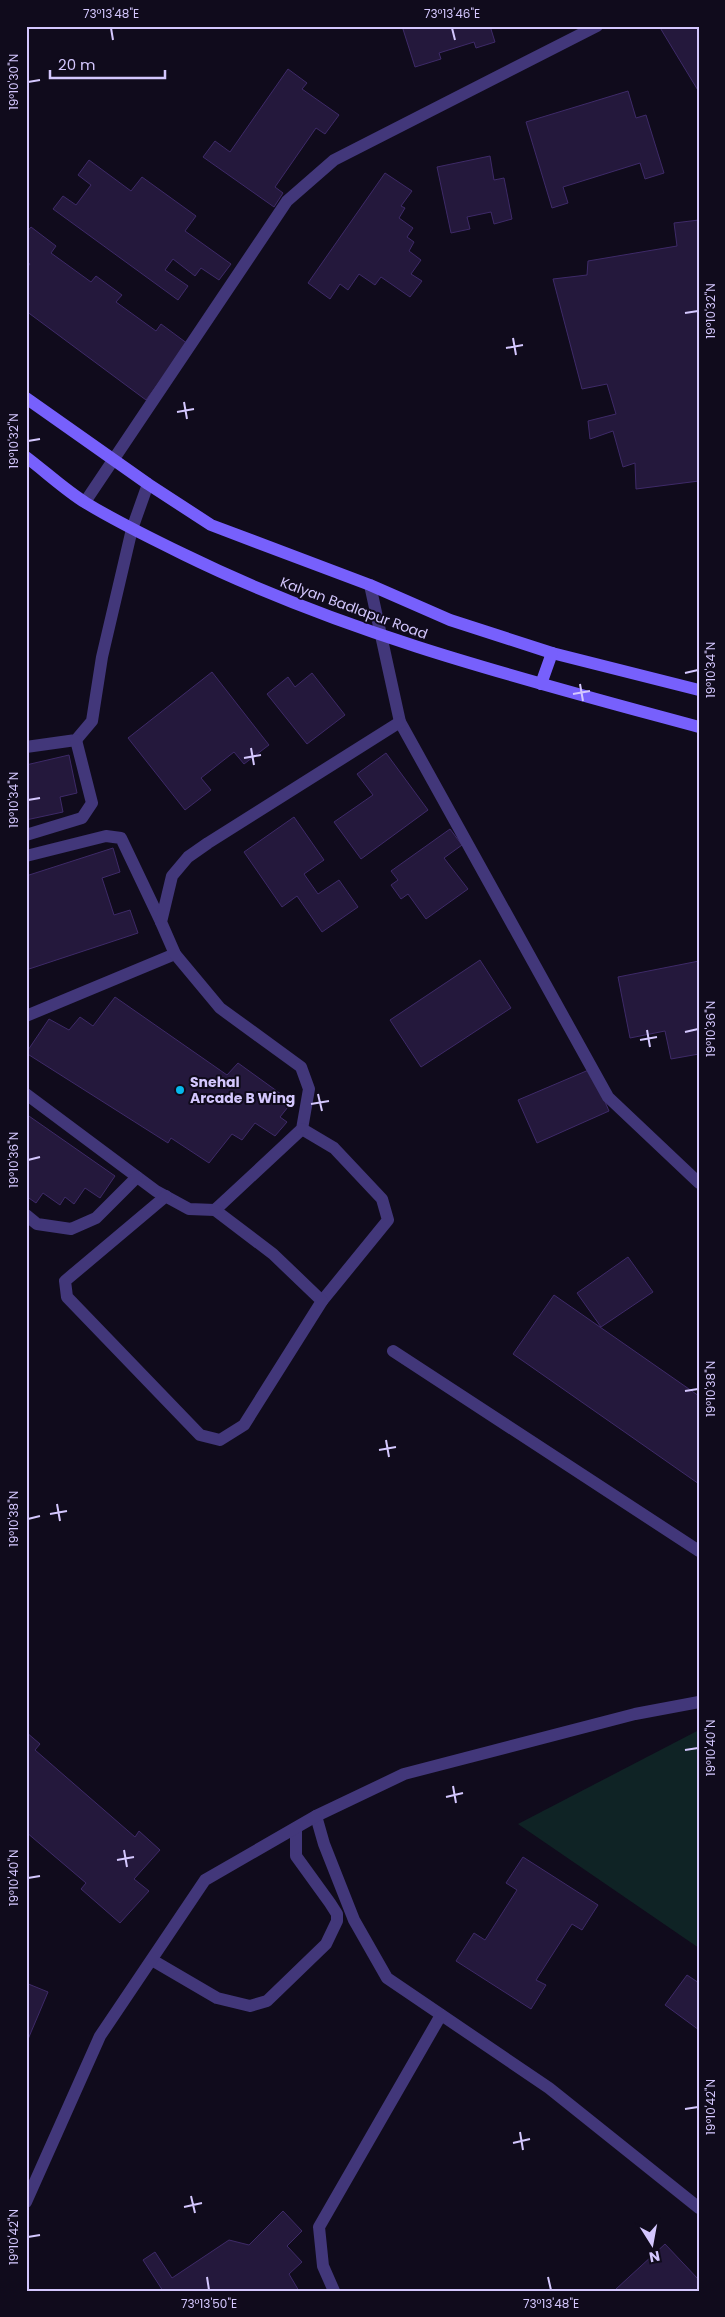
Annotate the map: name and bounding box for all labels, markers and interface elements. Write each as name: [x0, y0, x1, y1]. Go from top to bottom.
text: 73°13'48"E: [83, 5, 139, 22]
text: 73°13'46"E: [424, 5, 480, 22]
scale bar: [50, 48, 165, 80]
text: 19°10'30"N: [5, 54, 22, 110]
text: 20 m: [58, 54, 96, 75]
text: 19°10'32"N: [702, 283, 719, 339]
text: 19°10'32"N: [5, 413, 22, 469]
street label: Kalyan Badlapur Road: [277, 572, 431, 644]
text: 19°10'34"N: [702, 642, 719, 698]
text: 19°10'34"N: [5, 772, 22, 828]
text: 19°10'36"N: [702, 1001, 719, 1057]
place label: Snehal Arcade B Wing: [190, 1072, 295, 1108]
marker: Snehal Arcade B Wing: [174, 1084, 186, 1096]
text: 19°10'36"N: [5, 1132, 22, 1188]
text: 19°10'38"N: [702, 1361, 719, 1417]
text: 19°10'38"N: [5, 1491, 22, 1547]
text: 19°10'40"N: [702, 1720, 719, 1776]
text: 19°10'40"N: [5, 1850, 22, 1906]
text: 19°10'42"N: [702, 2079, 719, 2135]
text: 19°10'42"N: [5, 2209, 22, 2265]
north arrow: [628, 2220, 678, 2270]
text: N: [647, 2246, 662, 2268]
text: 73°13'50"E: [181, 2295, 237, 2312]
text: 73°13'48"E: [523, 2295, 579, 2312]

